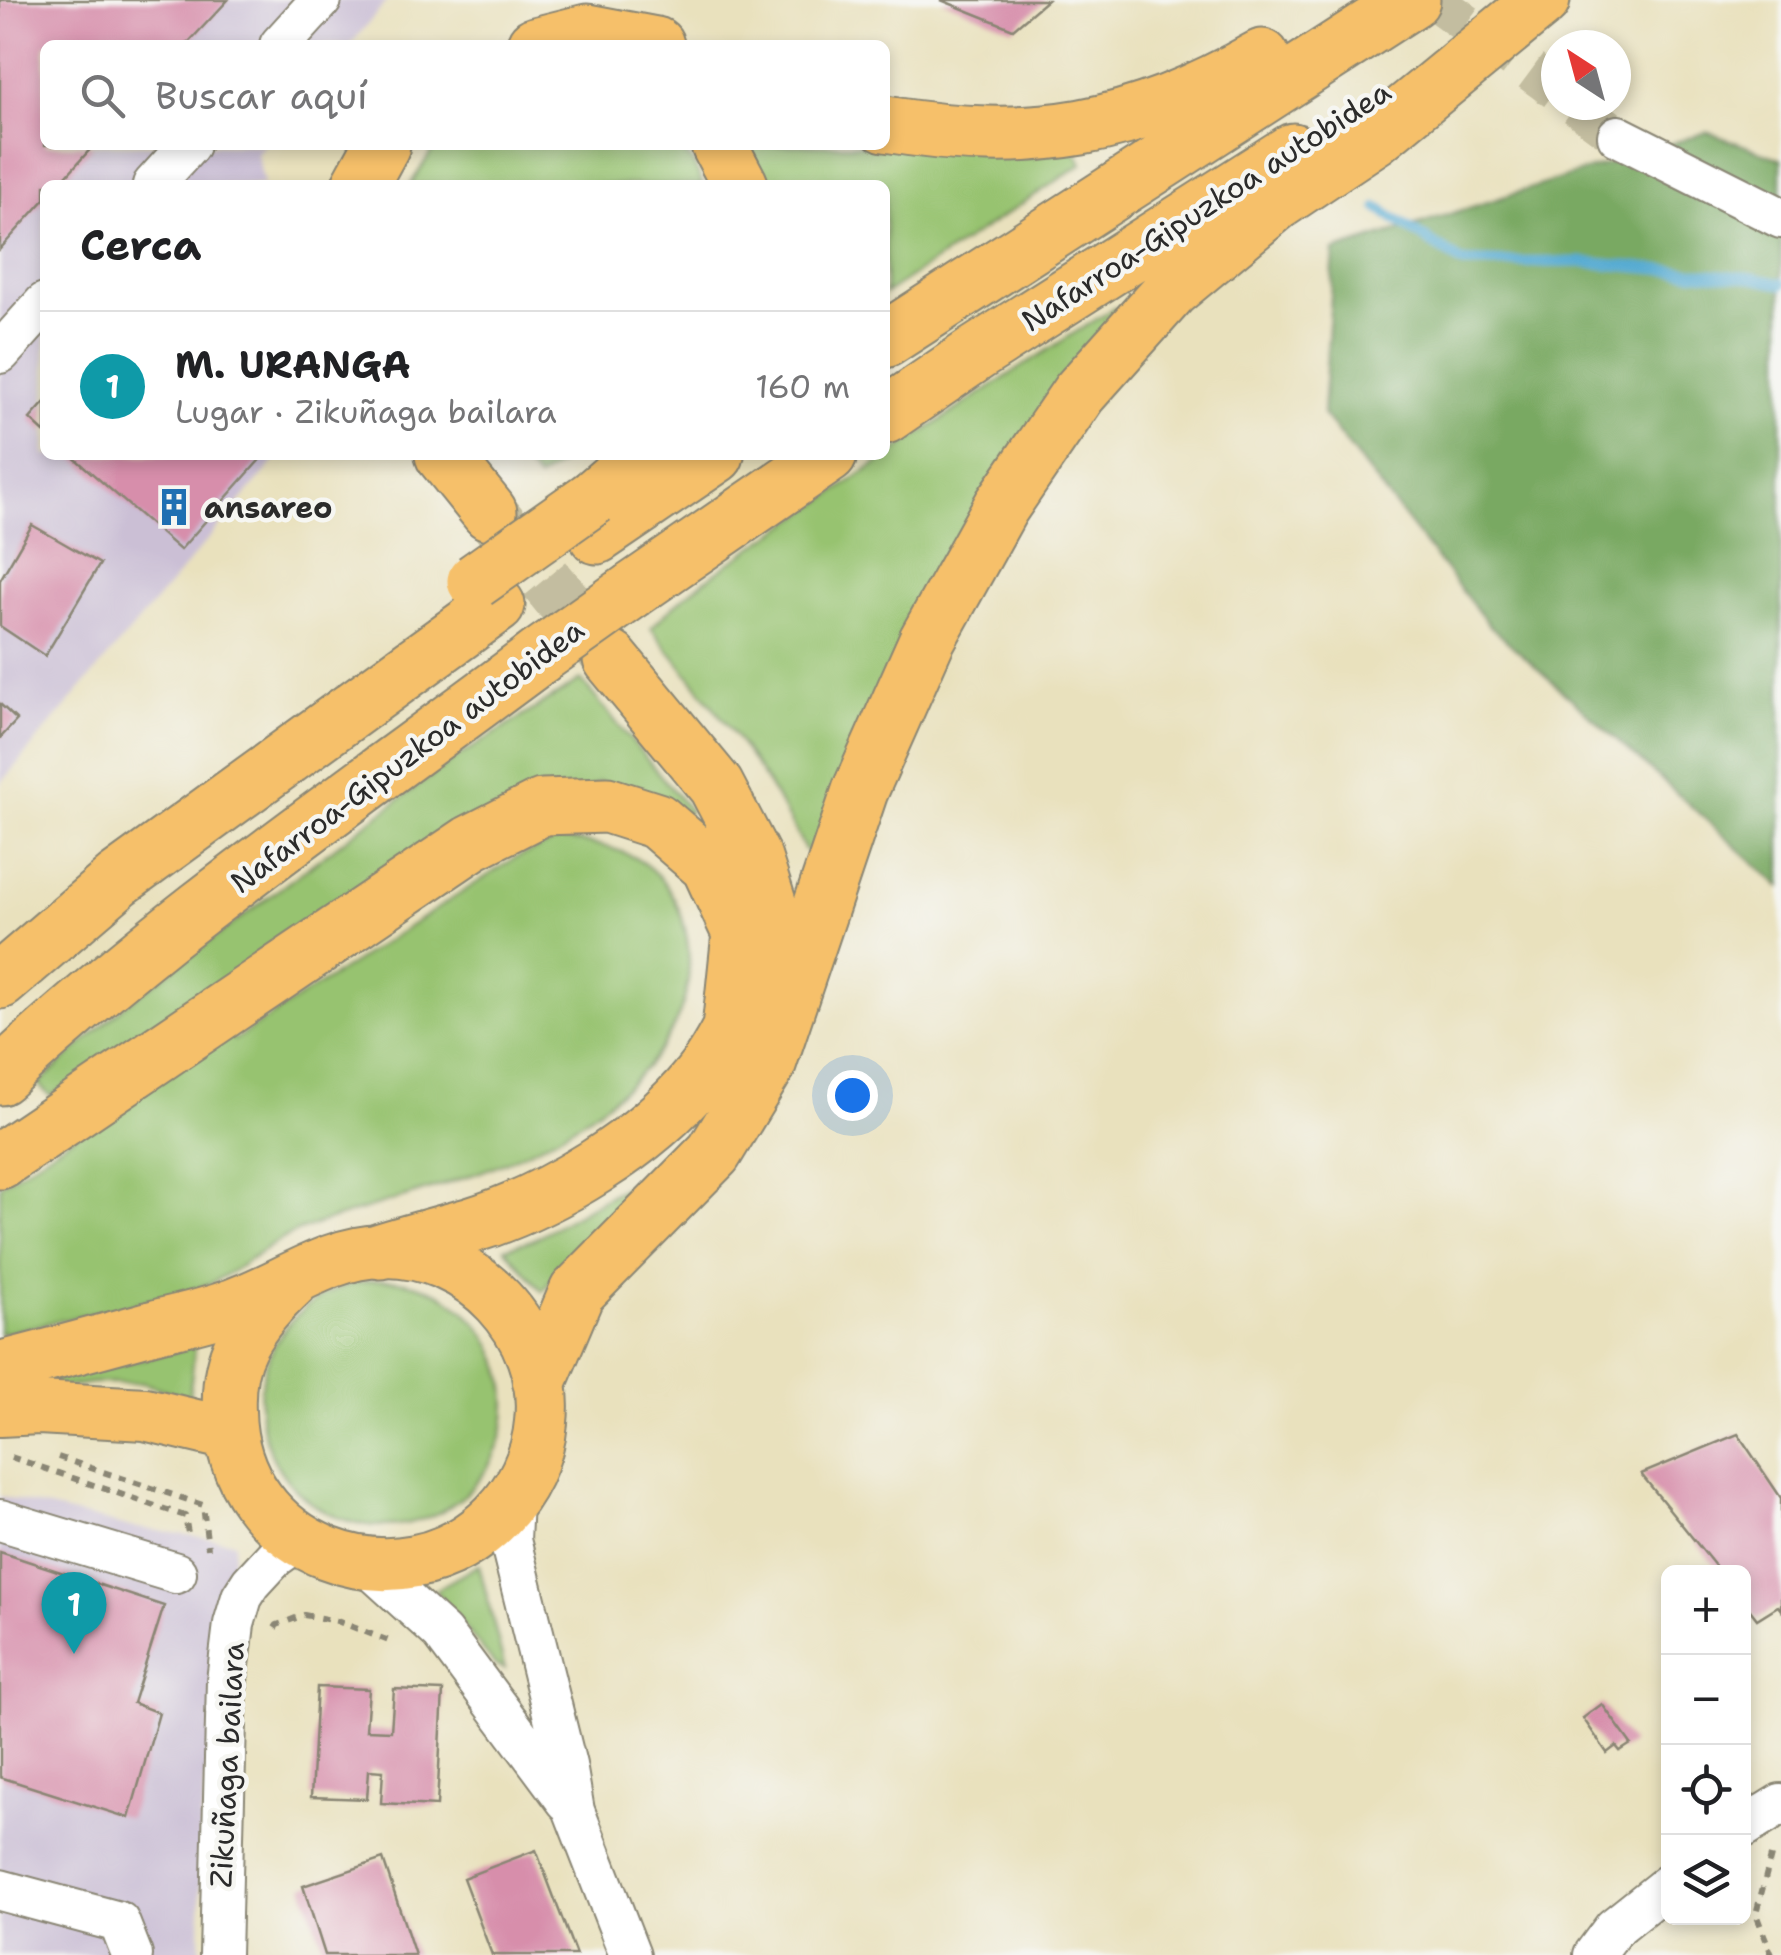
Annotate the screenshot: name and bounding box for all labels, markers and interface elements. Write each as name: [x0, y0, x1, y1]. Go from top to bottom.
north arrow: [1541, 30, 1631, 120]
search box: [40, 40, 890, 150]
icon: search: [75, 68, 130, 123]
text: Buscar aquí: [155, 70, 368, 121]
street label: Nafarroa-Gipuzkoa autobidea: [1013, 71, 1399, 341]
text: Cerca: [80, 217, 201, 273]
text: M. URANGA: [175, 339, 411, 390]
text: 1: [105, 365, 120, 408]
text: 160 m: [755, 365, 850, 408]
text: Lugar · Zikuñaga bailara: [175, 390, 557, 433]
building icon: ansareo: [153, 486, 195, 528]
place label: ansareo: [204, 487, 333, 528]
street label: Nafarroa-Gipuzkoa autobidea: [222, 609, 592, 903]
your location: [827, 1070, 878, 1121]
map controls: [1661, 1565, 1751, 1925]
button: +: [1661, 1565, 1751, 1655]
pin: 1: [42, 1572, 106, 1654]
street label: Zikuñaga bailara: [200, 1641, 254, 1889]
button: −: [1661, 1655, 1751, 1745]
button: locate: [1661, 1745, 1751, 1835]
button: layers: [1661, 1835, 1751, 1925]

